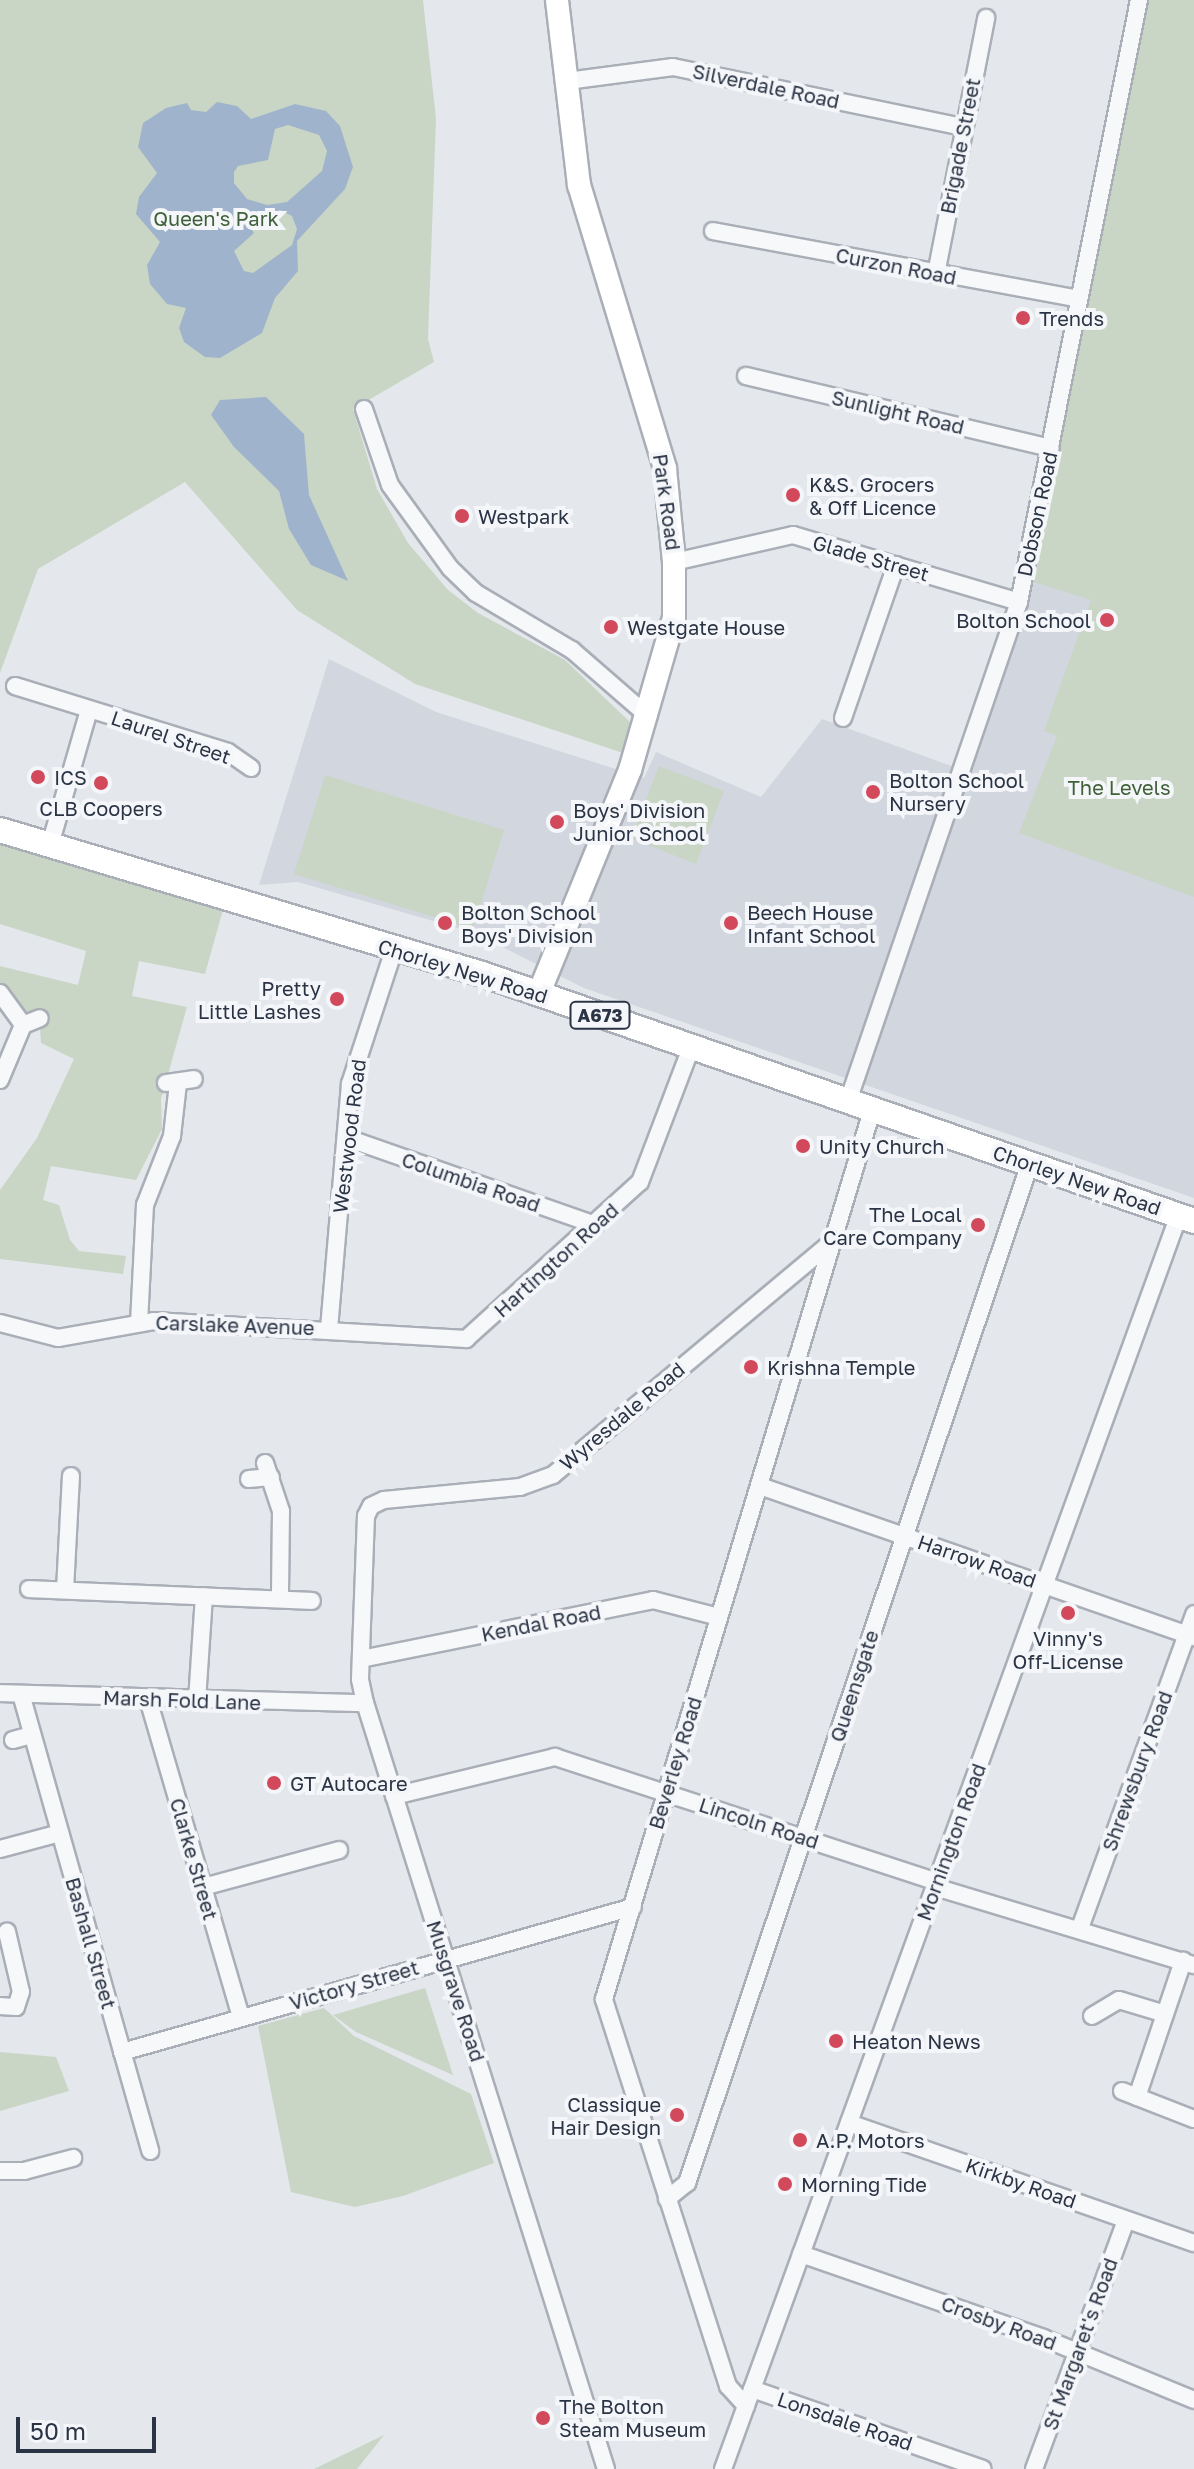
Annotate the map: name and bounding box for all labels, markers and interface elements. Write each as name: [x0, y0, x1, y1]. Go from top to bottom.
street label: Silverdale Road: [690, 59, 842, 113]
street label: Brigade Street: [935, 76, 985, 216]
park label: Queen's Park: [153, 206, 279, 230]
street label: Curzon Road: [834, 243, 958, 289]
place label: Trends: [1039, 306, 1104, 330]
marker: Trends: [1014, 309, 1032, 327]
street label: Sunlight Road: [829, 385, 967, 439]
street label: Dobson Road: [1012, 449, 1062, 579]
street label: Park Road: [648, 452, 686, 552]
place label: K&S. Grocers & Off Licence: [809, 472, 936, 519]
marker: K&S. Grocers & Off Licence: [784, 486, 802, 504]
place label: Westpark: [478, 504, 569, 528]
marker: Westpark: [453, 507, 471, 525]
street label: Glade Street: [810, 530, 932, 586]
place label: Bolton School: [956, 608, 1091, 632]
marker: Bolton School: [1098, 611, 1116, 629]
place label: Westgate House: [627, 615, 785, 639]
marker: Westgate House: [602, 618, 620, 636]
street label: Laurel Street: [108, 705, 234, 769]
place label: ICS: [54, 765, 87, 789]
marker: ICS: [29, 768, 47, 786]
place label: Bolton School Nursery: [889, 768, 1024, 815]
marker: CLB Coopers: [92, 774, 110, 792]
park label: The Levels: [1067, 775, 1171, 799]
marker: Bolton School Nursery: [864, 783, 882, 801]
place label: CLB Coopers: [39, 796, 163, 820]
place label: Boys' Division Junior School: [573, 798, 705, 845]
marker: Boys' Division Junior School: [548, 813, 566, 831]
place label: Bolton School Boys' Division: [461, 900, 596, 947]
place label: Beech House Infant School: [747, 900, 875, 947]
marker: Bolton School Boys' Division: [436, 914, 454, 932]
marker: Beech House Infant School: [722, 914, 740, 932]
street label: Chorley New Road: [375, 934, 551, 1008]
place label: Pretty Little Lashes: [198, 976, 321, 1023]
marker: Pretty Little Lashes: [328, 990, 346, 1008]
road number: A673: [568, 1001, 632, 1029]
street label: Westwood Road: [328, 1058, 370, 1214]
place label: Unity Church: [819, 1134, 945, 1158]
marker: Unity Church: [794, 1137, 812, 1155]
street label: Chorley New Road: [990, 1140, 1164, 1220]
street label: Columbia Road: [399, 1147, 543, 1217]
street label: Hartington Road: [489, 1198, 623, 1322]
place label: The Local Care Company: [823, 1202, 962, 1249]
marker: The Local Care Company: [969, 1216, 987, 1234]
street label: Carslake Avenue: [155, 1310, 315, 1340]
place label: Krishna Temple: [767, 1355, 915, 1379]
street label: Wyresdale Road: [555, 1357, 689, 1475]
marker: Krishna Temple: [742, 1358, 760, 1376]
street label: Harrow Road: [915, 1529, 1039, 1593]
street label: Kendal Road: [479, 1600, 603, 1646]
marker: Vinny's Off-License: [1059, 1604, 1077, 1622]
place label: Vinny's Off-License: [1013, 1626, 1123, 1673]
street label: Queensgate: [825, 1627, 883, 1745]
street label: Marsh Fold Lane: [103, 1685, 261, 1715]
street label: Shrewsbury Road: [1097, 1688, 1177, 1854]
street label: Beverley Road: [643, 1694, 707, 1832]
street label: Mornington Road: [911, 1760, 991, 1924]
place label: GT Autocare: [290, 1771, 408, 1795]
marker: GT Autocare: [265, 1774, 283, 1792]
street label: Lincoln Road: [696, 1792, 822, 1854]
street label: Clarke Street: [165, 1795, 223, 1923]
street label: Bashall Street: [61, 1874, 121, 2012]
street label: Musgrave Road: [422, 1917, 490, 2065]
street label: Victory Street: [287, 1955, 421, 2015]
place label: Heaton News: [852, 2029, 981, 2053]
marker: Heaton News: [827, 2032, 845, 2050]
place label: Classique Hair Design: [550, 2092, 661, 2139]
marker: Classique Hair Design: [668, 2106, 686, 2124]
place label: A.P. Motors: [816, 2128, 924, 2152]
marker: A.P. Motors: [791, 2131, 809, 2149]
street label: Kirkby Road: [963, 2153, 1079, 2213]
place label: Morning Tide: [801, 2172, 927, 2196]
marker: Morning Tide: [776, 2175, 794, 2193]
street label: St Margaret's Road: [1038, 2255, 1122, 2433]
street label: Crosby Road: [938, 2291, 1060, 2355]
street label: Lonsdale Road: [774, 2387, 916, 2455]
place label: The Bolton Steam Museum: [559, 2394, 706, 2441]
scale bar: [20, 2401, 160, 2451]
marker: The Bolton Steam Museum: [534, 2409, 552, 2427]
text: 50 m: [30, 2416, 86, 2445]

